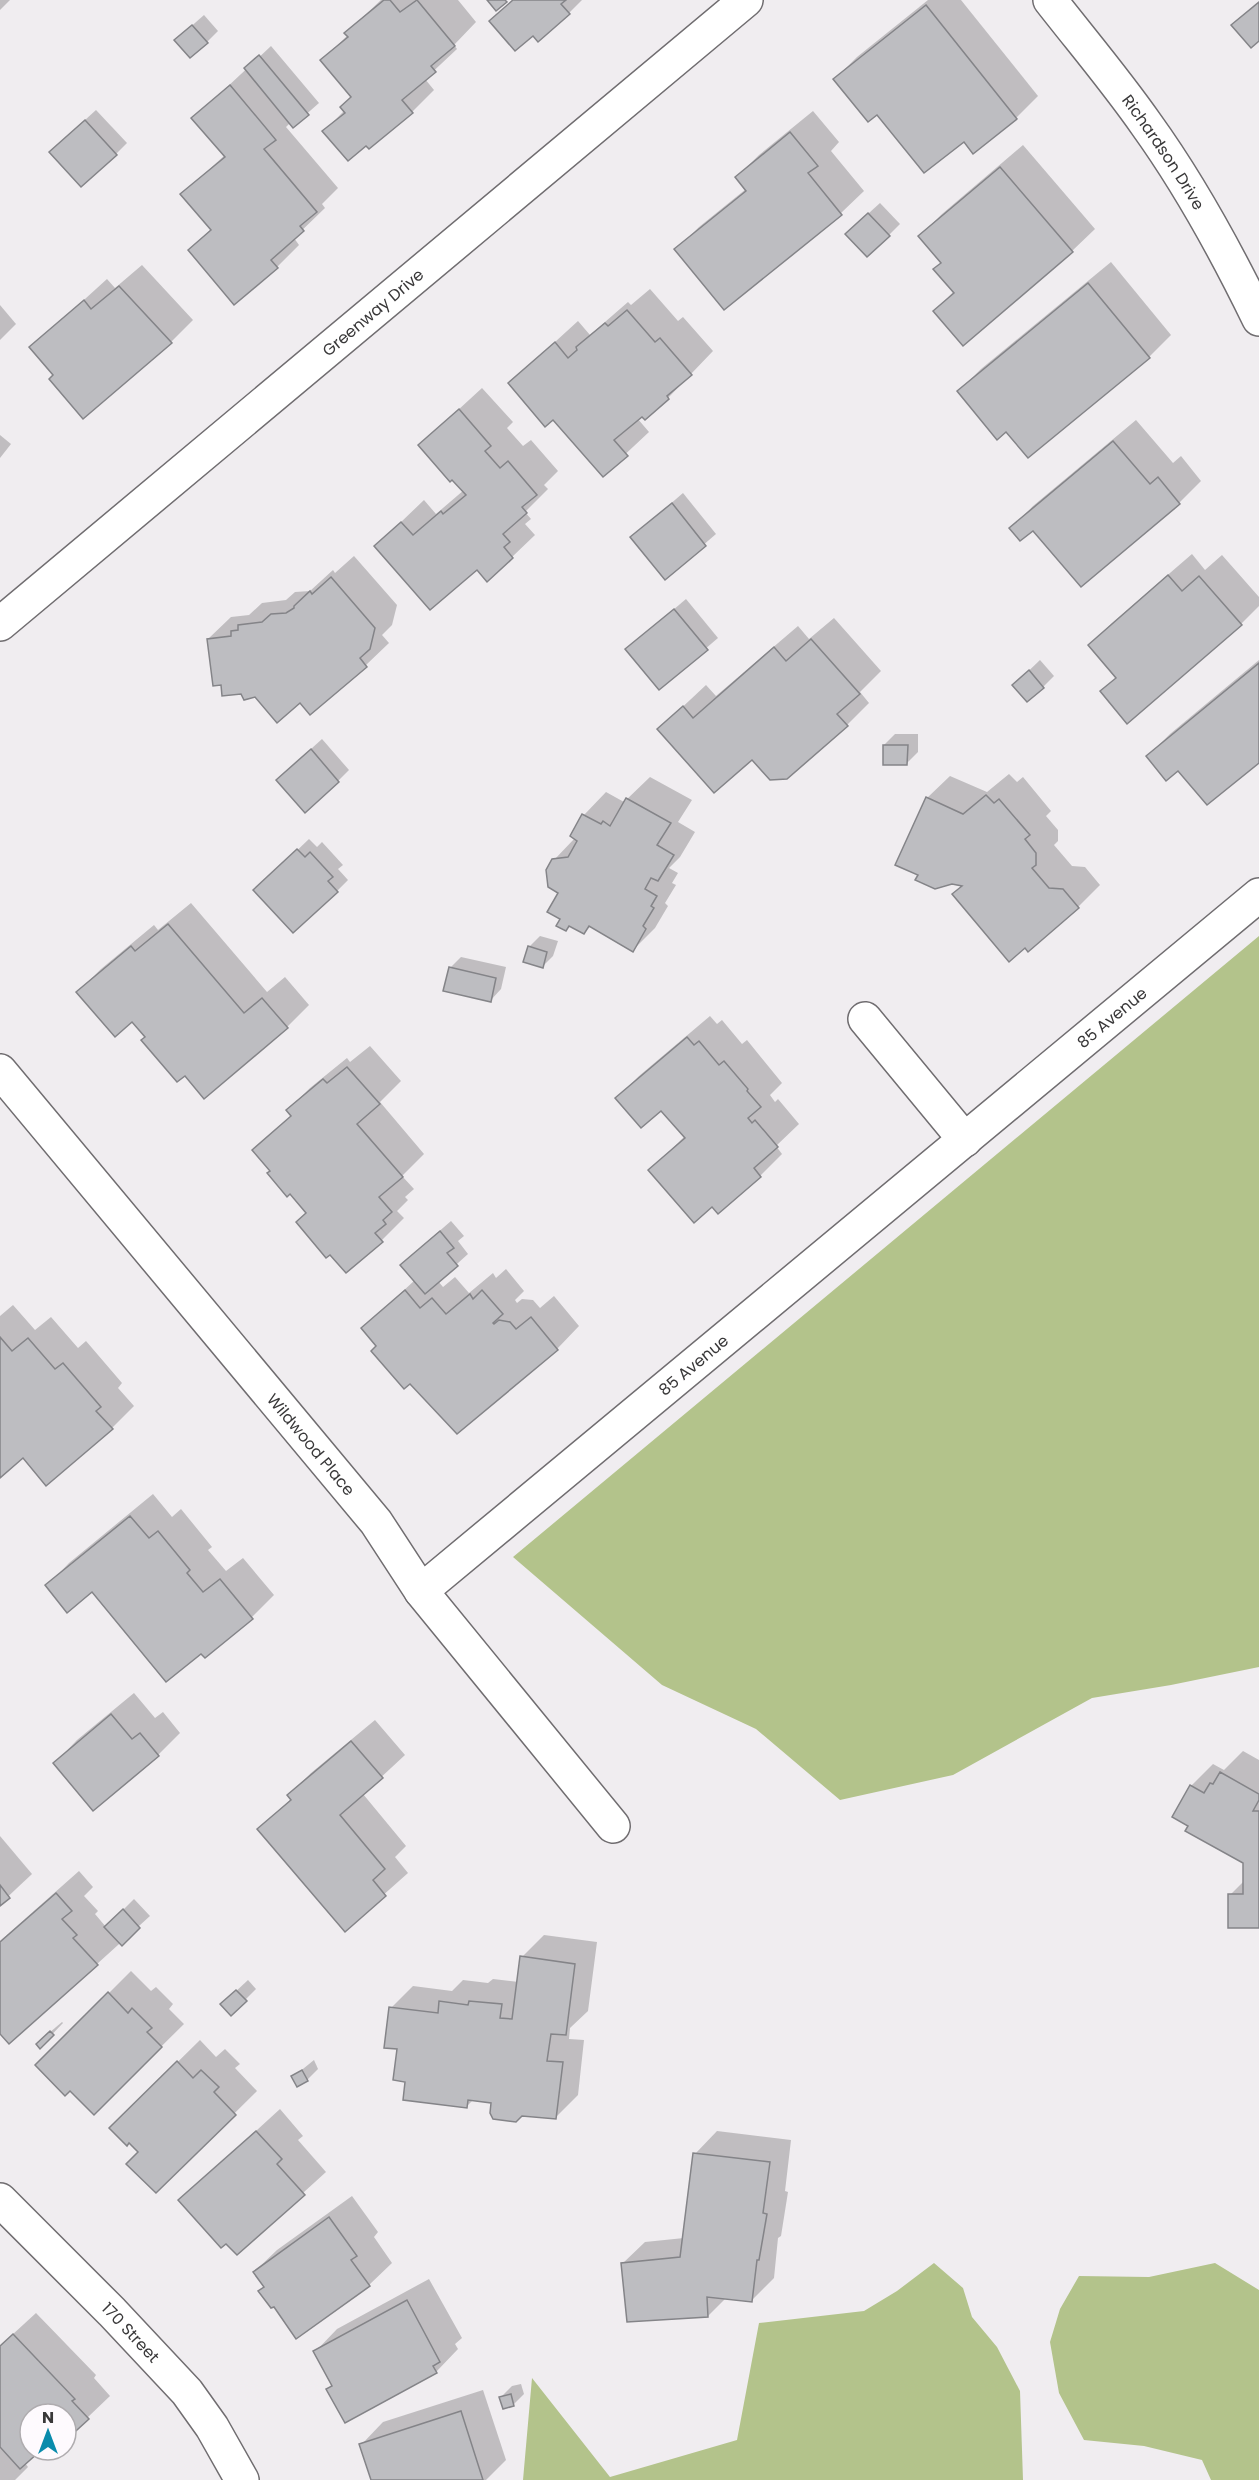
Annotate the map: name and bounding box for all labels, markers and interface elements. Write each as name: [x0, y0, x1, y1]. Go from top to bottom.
street label: Richardson Drive: [1117, 90, 1210, 214]
street label: Greenway Drive: [317, 263, 429, 361]
street label: 85 Avenue: [1072, 981, 1152, 1053]
street label: 85 Avenue: [653, 1329, 733, 1401]
street label: Wildwood Place: [262, 1388, 361, 1500]
street label: 170 Street: [97, 2297, 165, 2368]
north arrow: [18, 2402, 78, 2462]
text: N: [42, 2406, 54, 2429]

